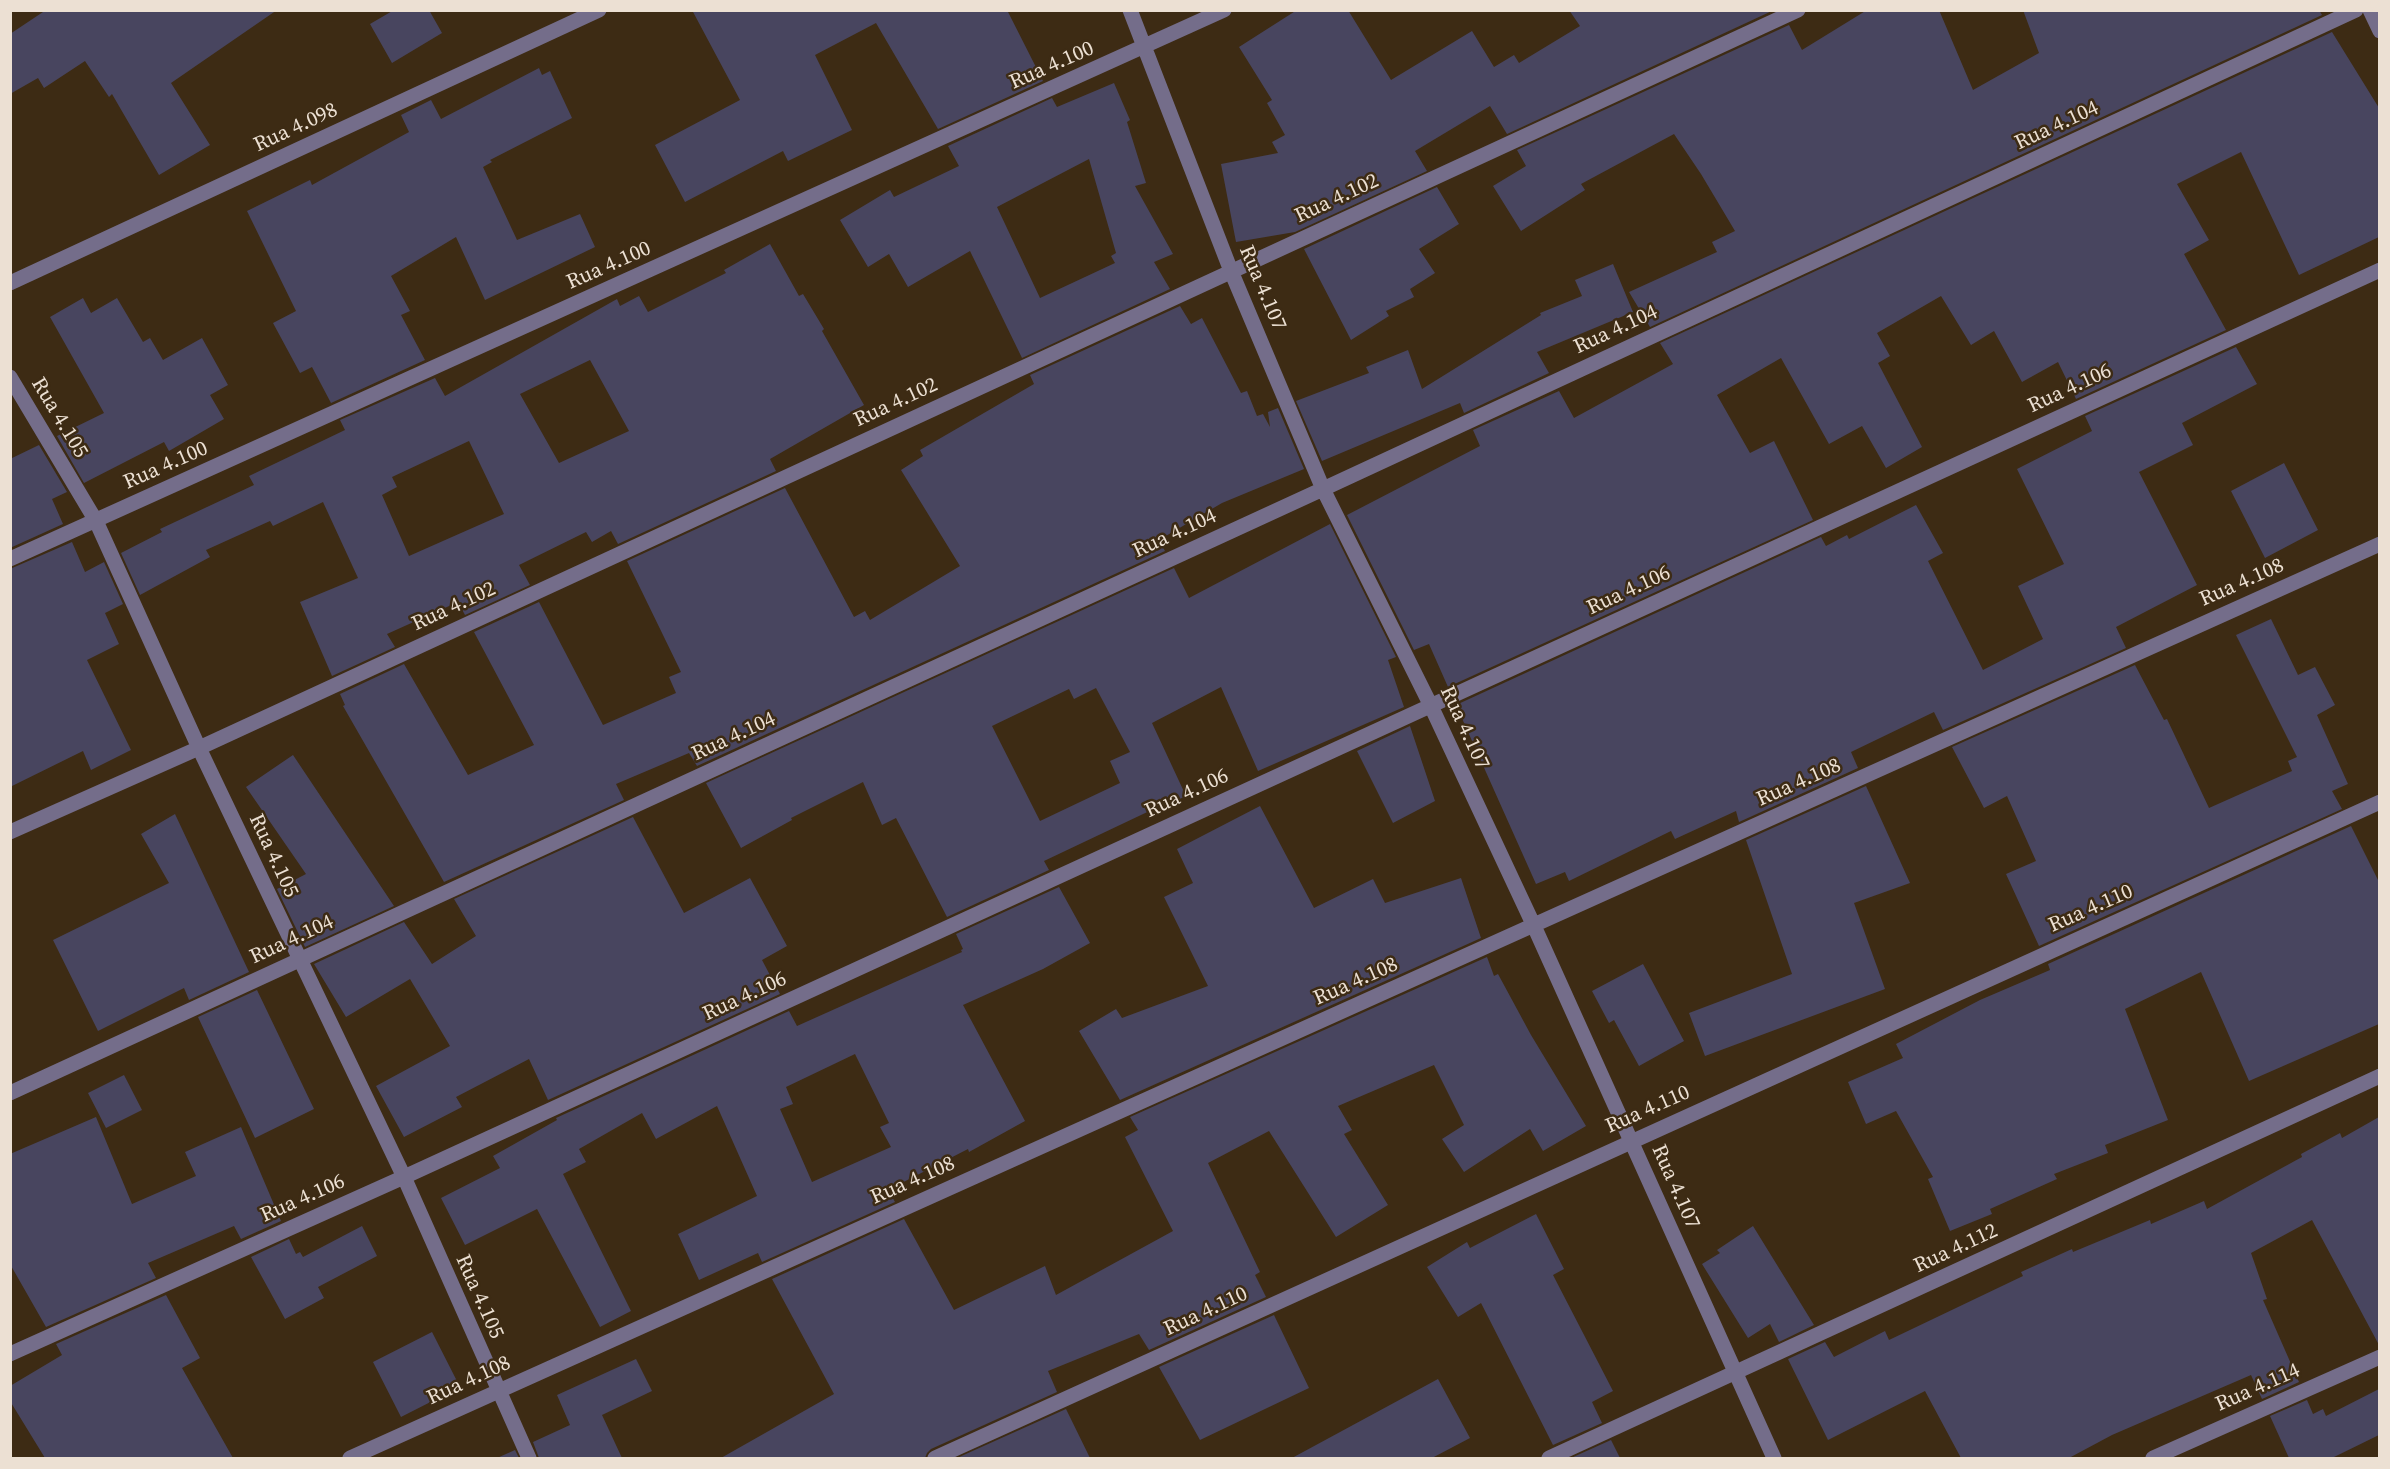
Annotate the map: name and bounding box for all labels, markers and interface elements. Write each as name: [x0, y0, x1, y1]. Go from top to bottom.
street label: Rua 4.100: [1006, 36, 1098, 96]
street label: Rua 4.104: [2011, 96, 2103, 156]
street label: Rua 4.098: [250, 98, 342, 158]
street label: Rua 4.102: [1291, 169, 1383, 229]
street label: Rua 4.100: [563, 236, 655, 296]
street label: Rua 4.107: [1233, 242, 1291, 334]
street label: Rua 4.104: [1570, 300, 1662, 360]
street label: Rua 4.106: [2024, 359, 2116, 419]
street label: Rua 4.105: [25, 373, 93, 463]
street label: Rua 4.102: [850, 373, 942, 433]
street label: Rua 4.100: [120, 436, 212, 496]
street label: Rua 4.104: [1129, 504, 1221, 564]
street label: Rua 4.108: [2196, 553, 2288, 613]
street label: Rua 4.106: [1583, 561, 1675, 621]
street label: Rua 4.102: [408, 577, 500, 637]
street label: Rua 4.107: [1434, 682, 1494, 774]
street label: Rua 4.104: [688, 707, 780, 767]
street label: Rua 4.108: [1753, 753, 1845, 813]
street label: Rua 4.106: [1141, 764, 1233, 824]
street label: Rua 4.105: [243, 810, 303, 902]
street label: Rua 4.110: [2045, 879, 2137, 939]
street label: Rua 4.104: [246, 910, 338, 970]
street label: Rua 4.108: [1310, 952, 1402, 1012]
street label: Rua 4.106: [699, 967, 791, 1027]
street label: Rua 4.110: [1602, 1080, 1694, 1140]
street label: Rua 4.107: [1645, 1141, 1705, 1233]
street label: Rua 4.108: [867, 1151, 959, 1211]
street label: Rua 4.106: [257, 1169, 349, 1229]
street label: Rua 4.112: [1910, 1219, 2002, 1279]
street label: Rua 4.105: [449, 1251, 509, 1343]
street label: Rua 4.110: [1160, 1282, 1252, 1342]
street label: Rua 4.108: [423, 1351, 515, 1411]
street label: Rua 4.114: [2212, 1358, 2304, 1418]

